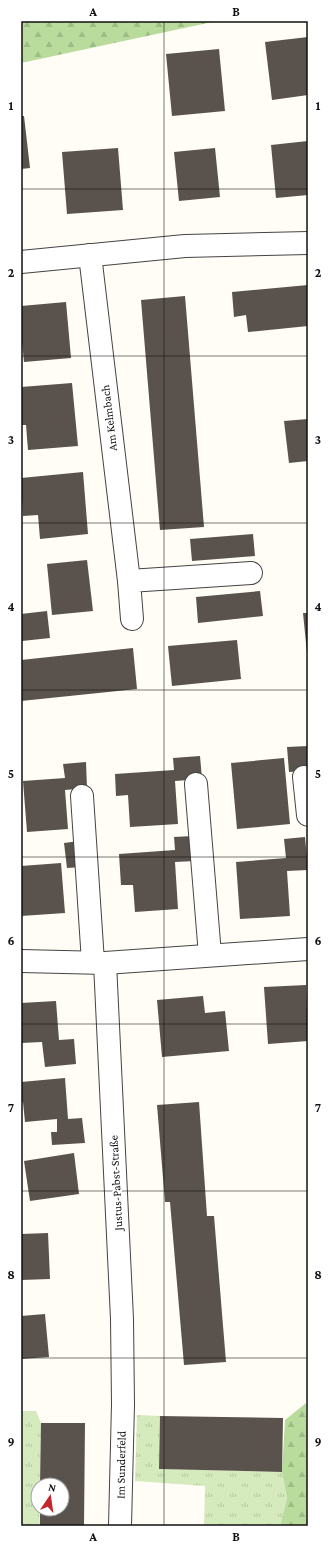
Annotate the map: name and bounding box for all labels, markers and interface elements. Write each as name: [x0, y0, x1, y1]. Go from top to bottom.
text: A: [88, 4, 97, 19]
text: B: [232, 4, 240, 19]
text: 1: [9, 98, 14, 113]
text: 1: [316, 98, 321, 113]
text: 2: [8, 265, 15, 280]
text: 2: [315, 265, 322, 280]
street label: Am Kelmbach: [98, 384, 120, 452]
text: 3: [8, 432, 14, 447]
text: 3: [315, 432, 321, 447]
text: 4: [7, 599, 15, 614]
text: 4: [314, 599, 322, 614]
text: 5: [8, 766, 14, 781]
text: 5: [315, 766, 321, 781]
text: 6: [7, 933, 15, 948]
text: 6: [314, 933, 322, 948]
text: 7: [8, 1100, 14, 1115]
text: 7: [315, 1100, 321, 1115]
street label: Justus-Pabst-Straße: [107, 1135, 126, 1232]
text: 8: [7, 1267, 15, 1282]
text: 8: [314, 1267, 322, 1282]
street label: Im Sunderfeld: [113, 1430, 129, 1499]
text: 9: [7, 1434, 15, 1449]
text: 9: [314, 1434, 322, 1449]
north arrow: [30, 1477, 70, 1517]
text: N: [47, 1481, 58, 1494]
text: A: [88, 1529, 97, 1544]
text: B: [232, 1529, 240, 1544]

